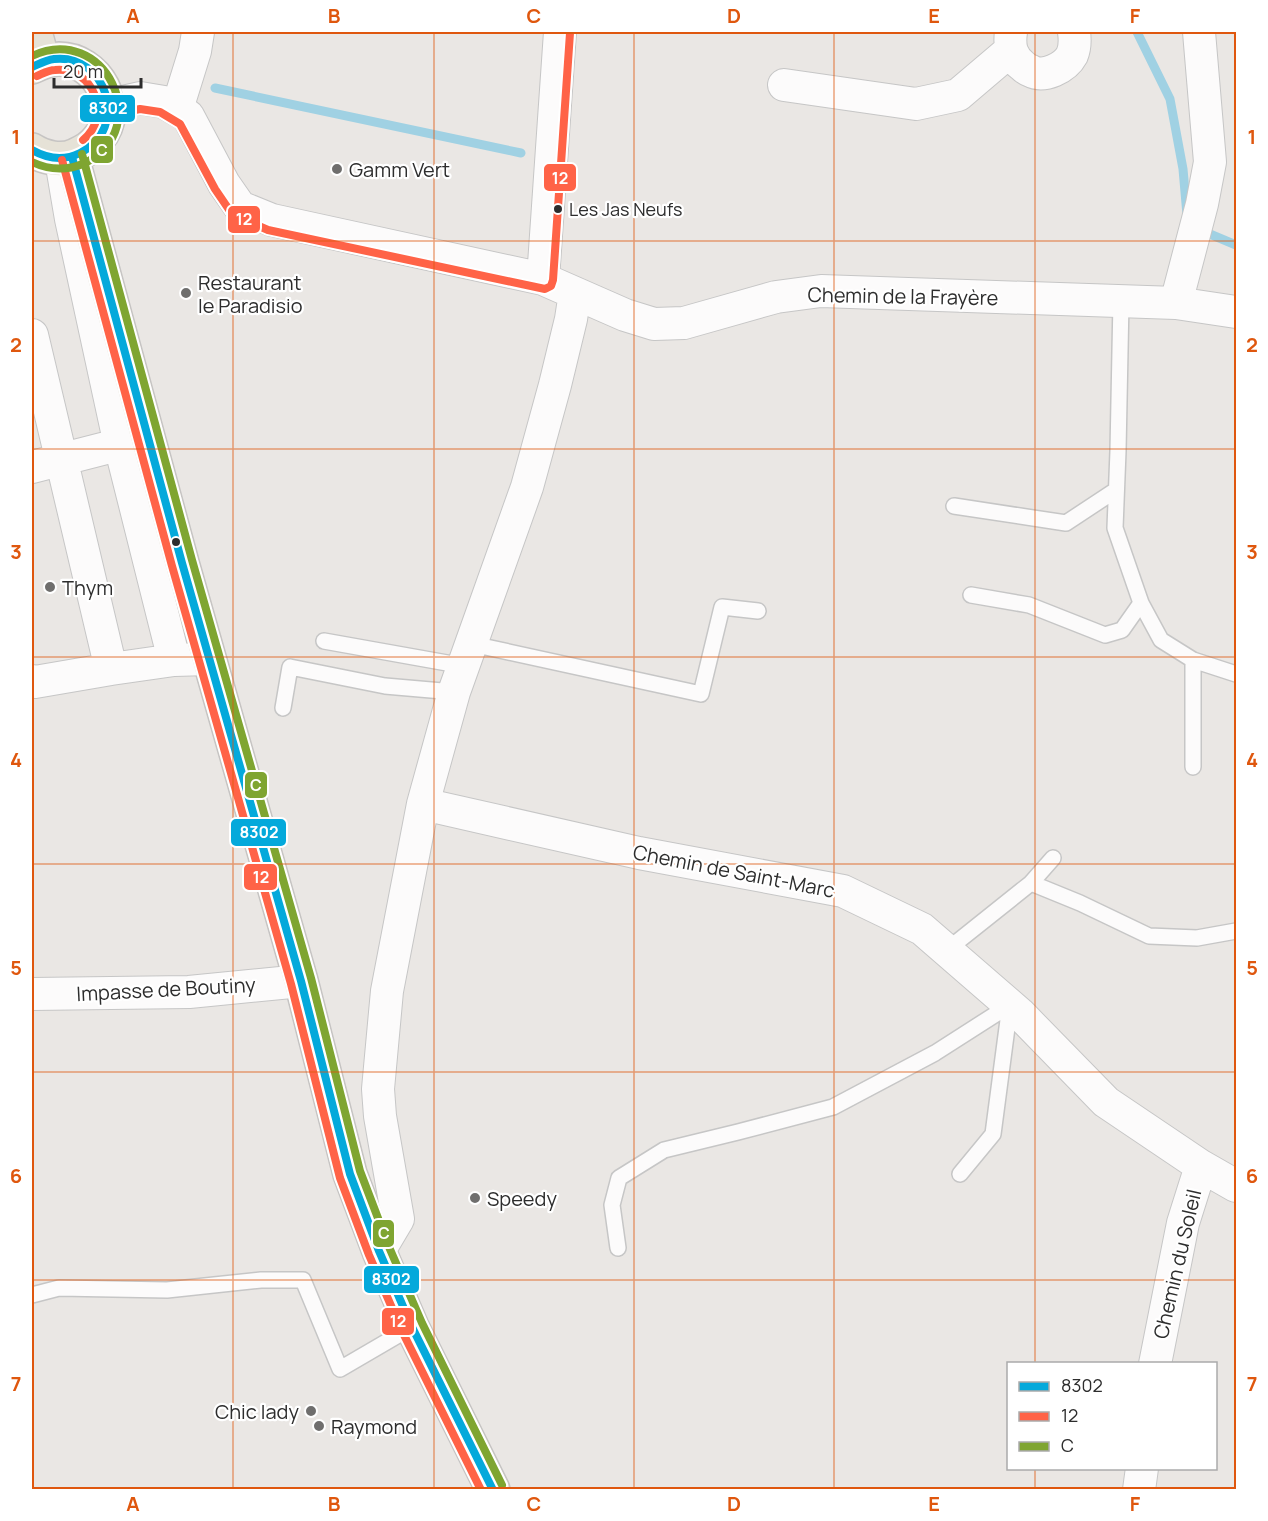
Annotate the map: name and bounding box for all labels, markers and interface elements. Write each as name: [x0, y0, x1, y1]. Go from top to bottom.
text: A: [126, 2, 140, 29]
text: B: [328, 2, 341, 29]
text: C: [527, 2, 541, 29]
text: D: [727, 2, 741, 29]
text: E: [928, 2, 940, 29]
text: F: [1130, 2, 1141, 29]
scale bar: [54, 51, 141, 89]
text: 20 m: [63, 59, 103, 83]
line badge: 8302: [79, 94, 136, 123]
text: 8302: [88, 97, 128, 119]
text: 1: [12, 123, 20, 150]
text: 1: [1248, 123, 1256, 150]
line badge: C: [90, 135, 114, 164]
text: C: [96, 139, 108, 161]
place label: Gamm Vert: [349, 156, 450, 183]
marker: Gamm Vert: [330, 162, 344, 176]
line badge: 12: [543, 163, 577, 192]
text: 12: [552, 167, 568, 189]
place label: Les Jas Neufs: [569, 197, 683, 221]
marker: Les Jas Neufs: [552, 203, 564, 215]
line badge: 12: [227, 205, 261, 234]
text: 12: [236, 208, 252, 230]
place label: Restaurant le Paradisio: [198, 269, 303, 319]
street label: Chemin de la Frayère: [807, 281, 999, 311]
marker: Restaurant le Paradisio: [179, 286, 193, 300]
text: 2: [10, 331, 22, 358]
text: 2: [1246, 331, 1258, 358]
unlabelled marker: [170, 536, 182, 548]
text: 3: [10, 538, 22, 565]
text: 3: [1246, 538, 1258, 565]
place label: Thym: [62, 574, 113, 601]
marker: Thym: [43, 580, 57, 594]
text: 4: [10, 746, 22, 773]
text: 4: [1246, 746, 1258, 773]
line badge: C: [244, 771, 268, 799]
text: C: [250, 774, 262, 796]
line badge: 8302: [230, 818, 287, 847]
text: 8302: [239, 821, 279, 843]
street label: Chemin de Saint-Marc: [631, 838, 837, 904]
line badge: 12: [243, 863, 278, 891]
text: 12: [253, 866, 269, 888]
text: 5: [10, 954, 22, 981]
text: 5: [1246, 954, 1258, 981]
street label: Impasse de Boutiny: [76, 971, 257, 1007]
text: 6: [10, 1162, 22, 1189]
text: 6: [1246, 1162, 1258, 1189]
place label: Speedy: [487, 1185, 557, 1212]
street label: Chemin du Soleil: [1147, 1187, 1207, 1341]
marker: Speedy: [468, 1191, 482, 1205]
line badge: C: [372, 1219, 395, 1248]
text: C: [378, 1222, 390, 1244]
line badge: 8302: [363, 1265, 420, 1294]
text: 8302: [371, 1268, 411, 1290]
line badge: 12: [381, 1307, 415, 1336]
text: 12: [390, 1310, 406, 1332]
legend: [1007, 1362, 1217, 1470]
text: 7: [11, 1370, 21, 1397]
text: 7: [1247, 1370, 1257, 1397]
text: 8302: [1061, 1373, 1103, 1397]
place label: Chic lady: [215, 1398, 299, 1425]
text: 12: [1061, 1403, 1078, 1427]
marker: Chic lady: [304, 1404, 318, 1418]
place label: Raymond: [331, 1413, 417, 1440]
marker: Raymond: [312, 1419, 326, 1433]
text: C: [1061, 1433, 1074, 1457]
text: A: [126, 1490, 140, 1517]
text: B: [328, 1490, 341, 1517]
text: C: [527, 1490, 541, 1517]
text: D: [727, 1490, 741, 1517]
text: E: [928, 1490, 940, 1517]
text: F: [1130, 1490, 1141, 1517]

